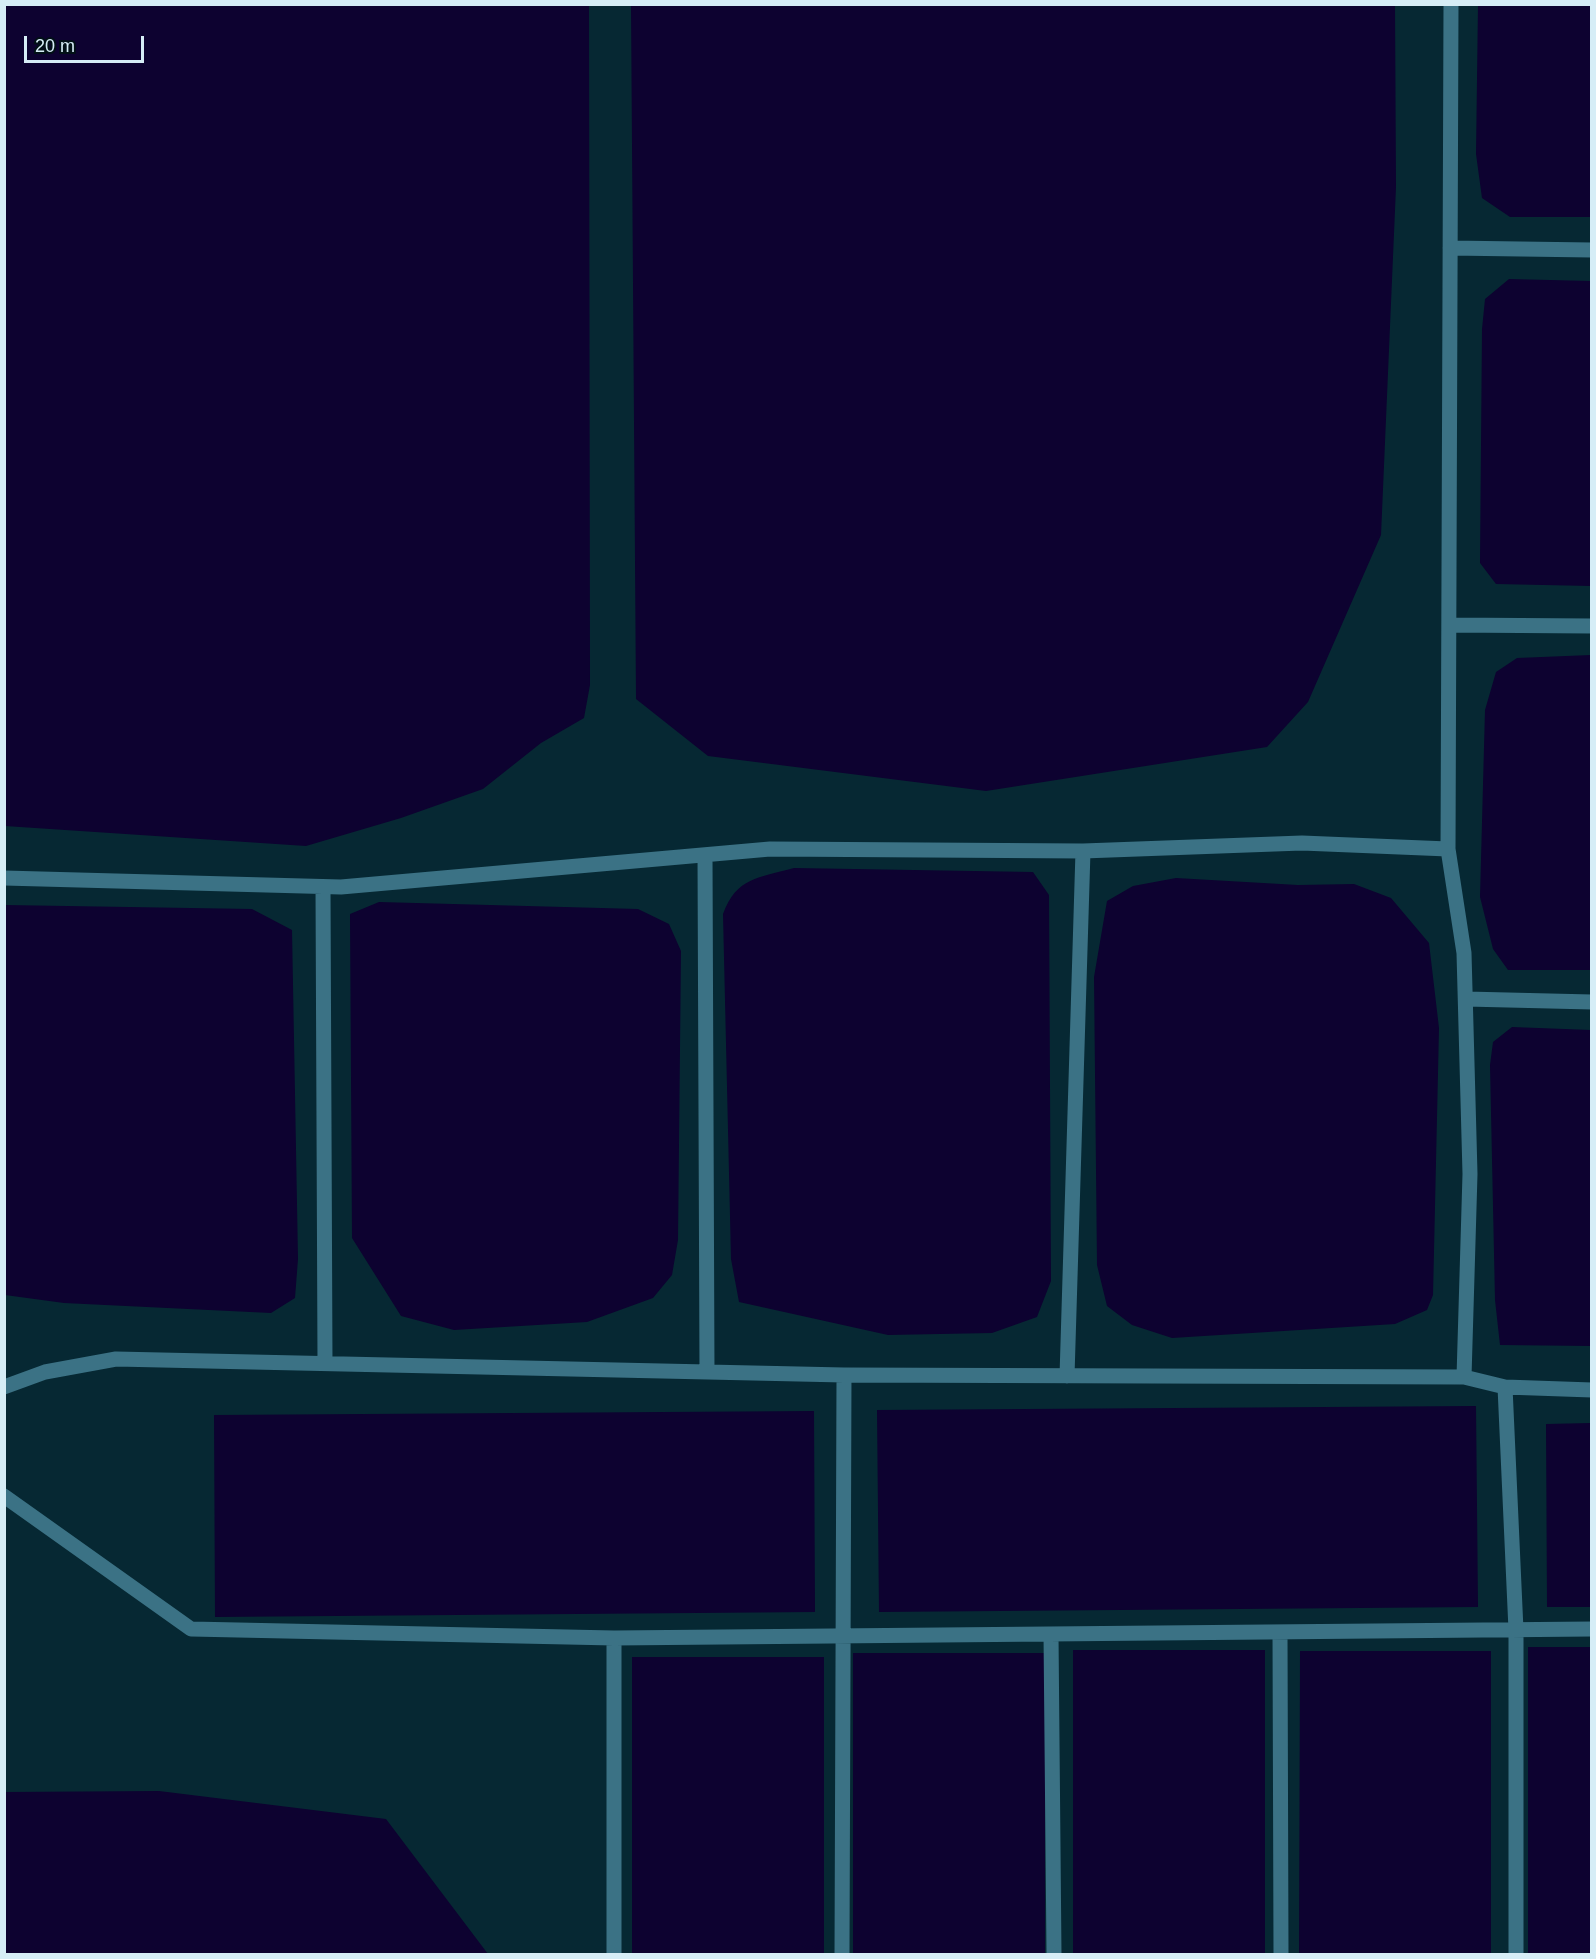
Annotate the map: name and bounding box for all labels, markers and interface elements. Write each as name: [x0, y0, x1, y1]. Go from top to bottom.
scale bar: [27, 24, 147, 62]
text: 20 m: [35, 36, 75, 56]

